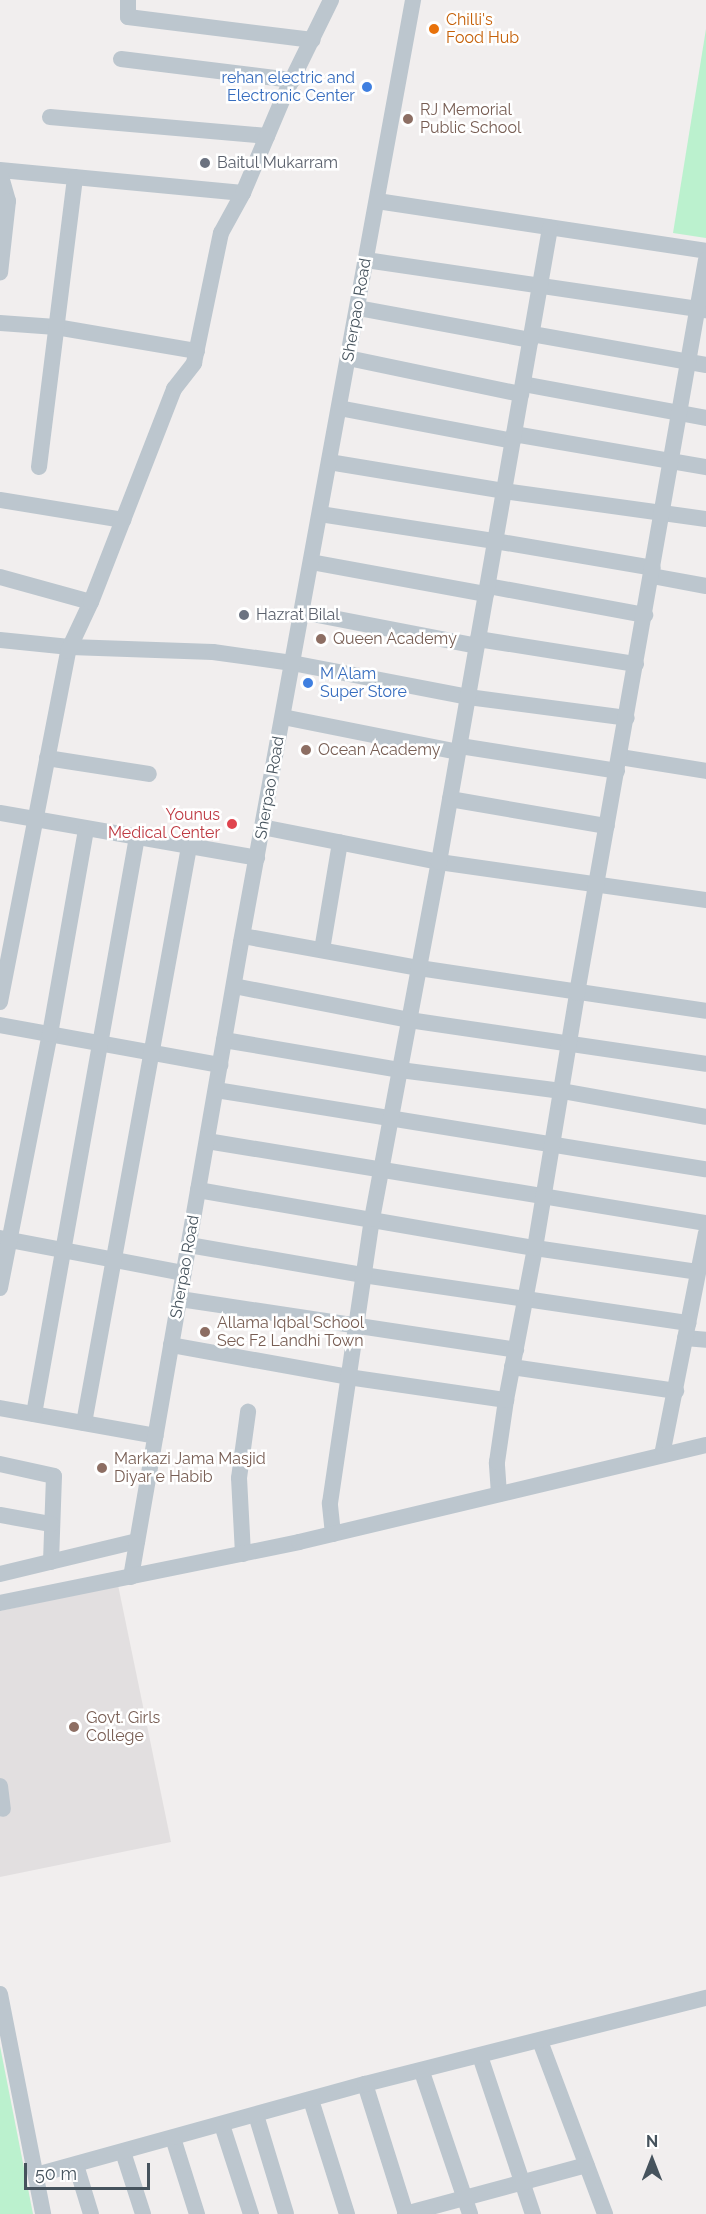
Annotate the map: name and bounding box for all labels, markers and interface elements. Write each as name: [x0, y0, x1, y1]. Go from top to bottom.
place label: Chilli's Food Hub: [446, 10, 519, 48]
marker: Chilli's Food Hub: [427, 22, 441, 36]
place label: rehan electric and Electronic Center: [222, 68, 355, 106]
marker: rehan electric and Electronic Center: [360, 80, 374, 94]
place label: RJ Memorial Public School: [420, 100, 521, 138]
marker: RJ Memorial Public School: [401, 112, 415, 126]
place label: Baitul Mukarram: [217, 153, 338, 173]
marker: Baitul Mukarram: [198, 156, 212, 170]
street label: Sherpao Road: [338, 257, 376, 363]
place label: Hazrat Bilal: [256, 605, 340, 625]
marker: Hazrat Bilal: [237, 608, 251, 622]
place label: Queen Academy: [333, 629, 457, 649]
marker: Queen Academy: [314, 632, 328, 646]
place label: M Alam Super Store: [320, 664, 407, 702]
marker: M Alam Super Store: [301, 676, 315, 690]
street label: Sherpao Road: [251, 735, 289, 841]
place label: Ocean Academy: [318, 740, 441, 760]
marker: Ocean Academy: [299, 743, 313, 757]
place label: Younus Medical Center: [107, 805, 220, 843]
marker: Younus Medical Center: [225, 817, 239, 831]
street label: Sherpao Road: [166, 1214, 204, 1320]
place label: Allama Iqbal School Sec F2 Landhi Town: [217, 1313, 365, 1351]
marker: Allama Iqbal School Sec F2 Landhi Town: [198, 1325, 212, 1339]
place label: Markazi Jama Masjid Diyar e Habib: [114, 1449, 266, 1487]
marker: Markazi Jama Masjid Diyar e Habib: [95, 1461, 109, 1475]
place label: Govt. Girls College: [86, 1708, 160, 1746]
marker: Govt. Girls College: [67, 1720, 81, 1734]
north arrow: [622, 2130, 682, 2190]
text: N: [646, 2132, 658, 2151]
scale bar: [27, 2151, 153, 2189]
text: 50 m: [35, 2163, 77, 2184]

